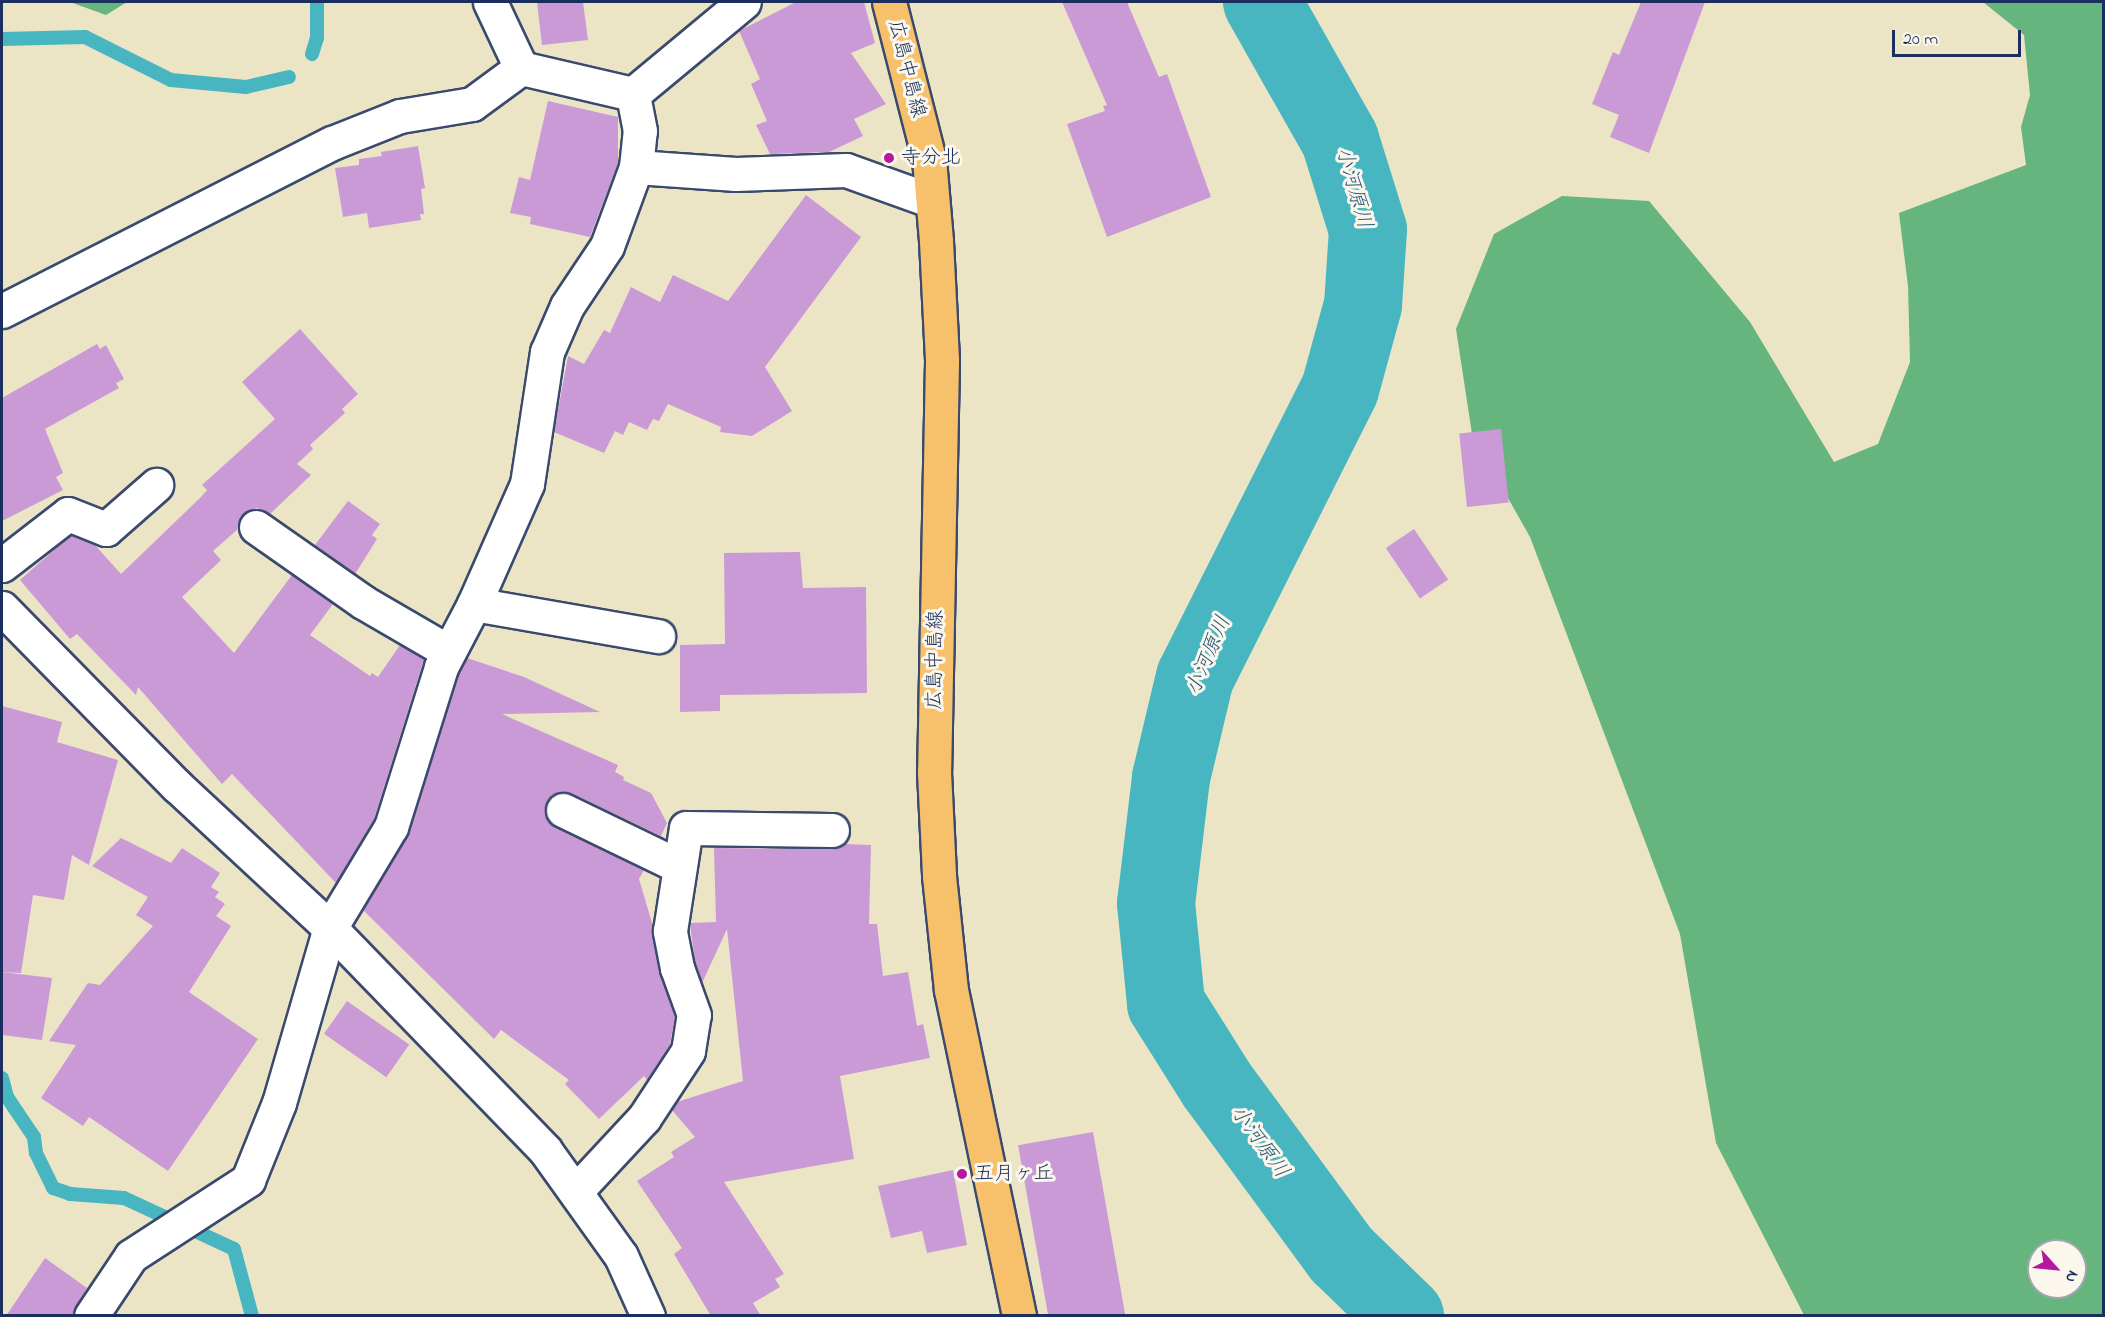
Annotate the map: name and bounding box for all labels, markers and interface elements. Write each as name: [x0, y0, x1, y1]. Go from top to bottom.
street label: 広島中島線: [882, 18, 930, 120]
scale bar: [1895, 18, 2024, 56]
text: 20 m: [1903, 27, 1938, 53]
water label: 小河原川: [1329, 144, 1377, 232]
place label: 寺分北: [901, 146, 961, 170]
marker: 寺分北: [882, 151, 896, 165]
street label: 広島中島線: [923, 610, 949, 710]
water label: 小河原川: [1181, 612, 1237, 700]
water label: 小河原川: [1224, 1101, 1294, 1183]
place label: 五月ヶ丘: [974, 1162, 1054, 1186]
marker: 五月ヶ丘: [955, 1167, 969, 1181]
north arrow: [2027, 1239, 2087, 1299]
text: N: [2058, 1266, 2084, 1287]

